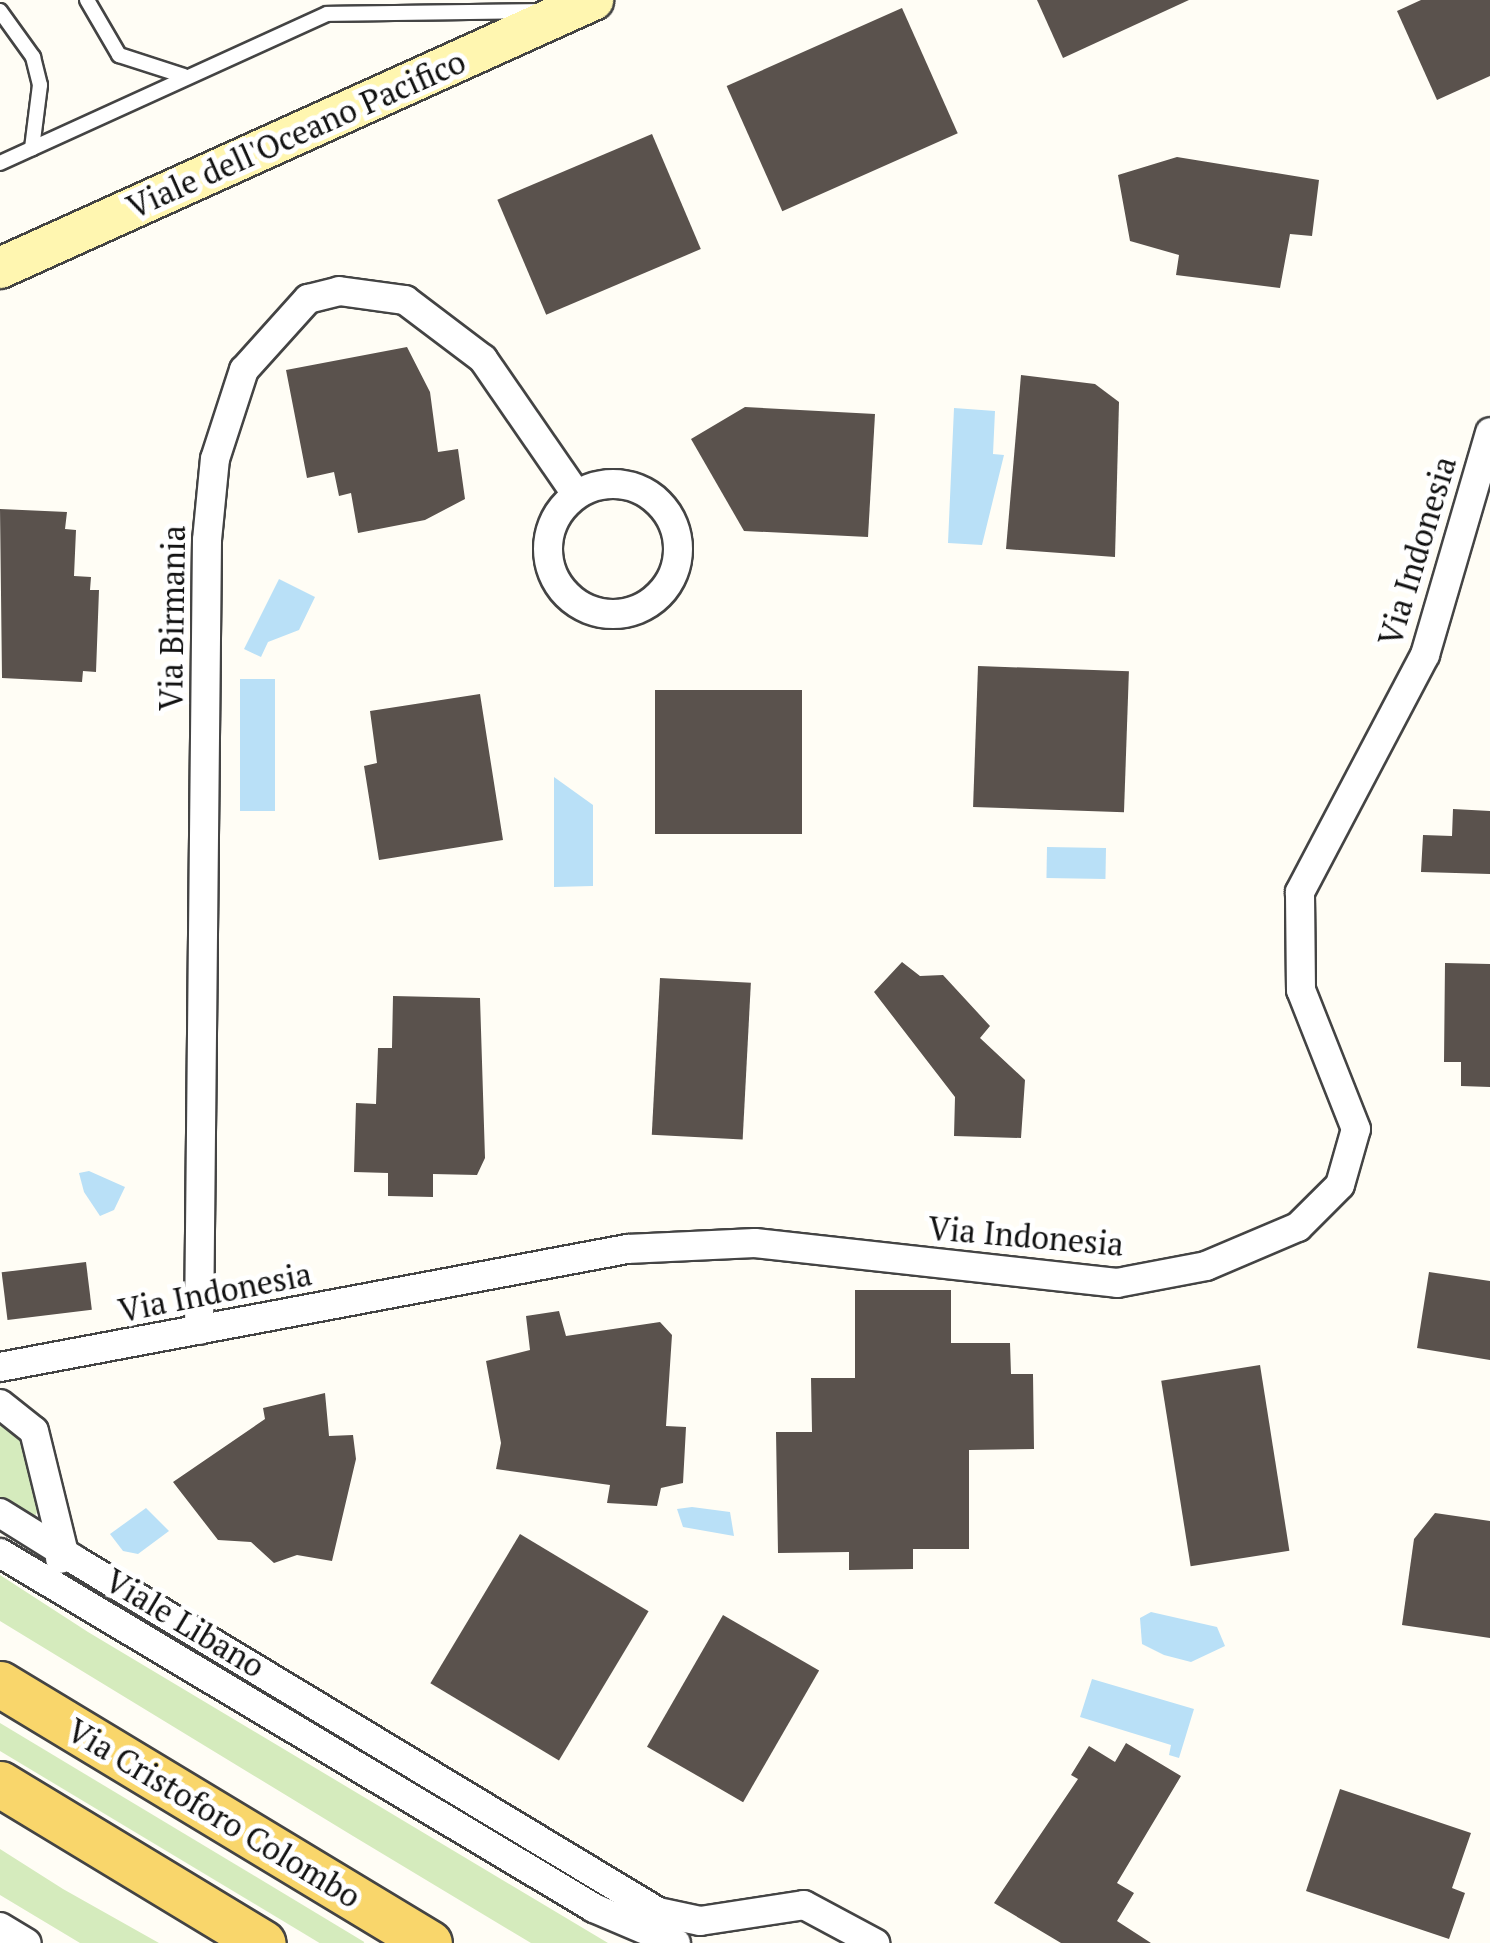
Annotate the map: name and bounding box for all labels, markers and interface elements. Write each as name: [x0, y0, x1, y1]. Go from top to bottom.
street label: Viale dell'Oceano Pacifico: [121, 42, 471, 226]
street label: Via Indonesia: [1370, 452, 1464, 650]
street label: Via Birmania: [151, 525, 193, 711]
street label: Via Indonesia: [927, 1208, 1125, 1264]
street label: Via Indonesia: [115, 1254, 315, 1330]
street label: Viale Libano: [99, 1561, 271, 1685]
street label: Via Cristoforo Colombo: [61, 1710, 367, 1916]

